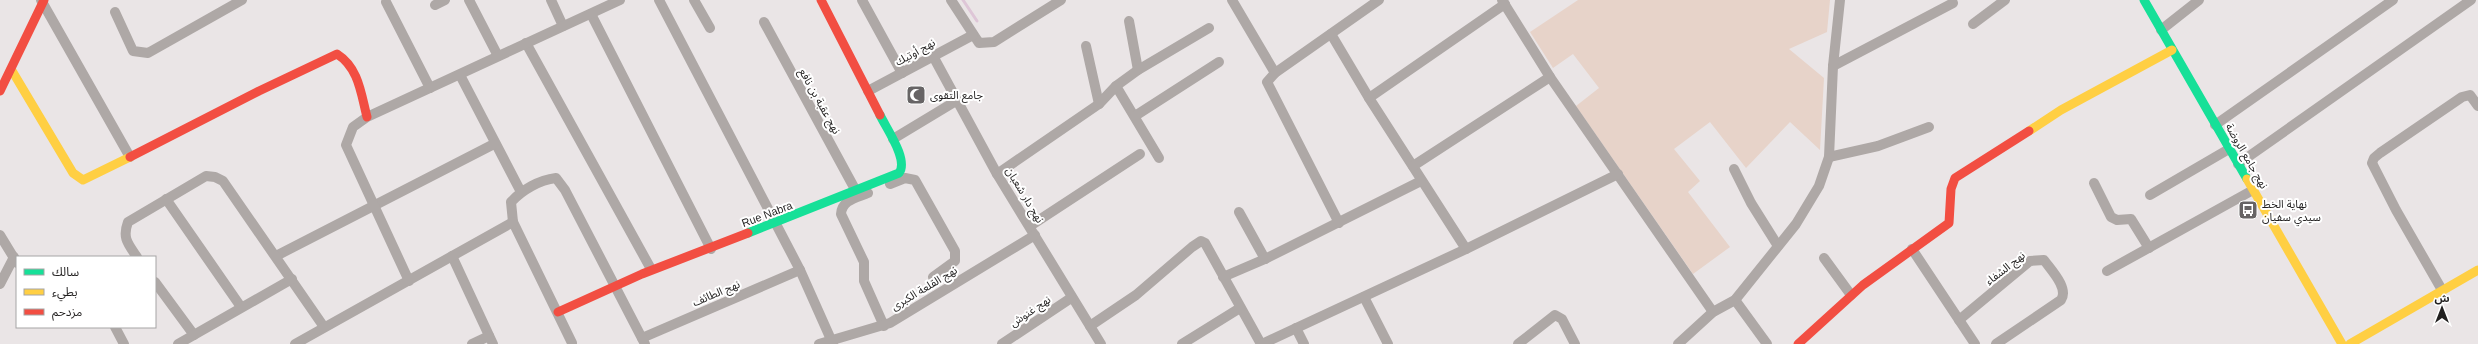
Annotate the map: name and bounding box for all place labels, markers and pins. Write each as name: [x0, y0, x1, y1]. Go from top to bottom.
mosque icon: جامع التقوى: [905, 84, 927, 106]
place label: جامع التقوى: [930, 89, 983, 103]
place label: نهاية الخط سيدي سفيان: [2262, 198, 2321, 227]
bus stop icon: نهاية الخط سيدي سفيان: [2237, 199, 2259, 221]

